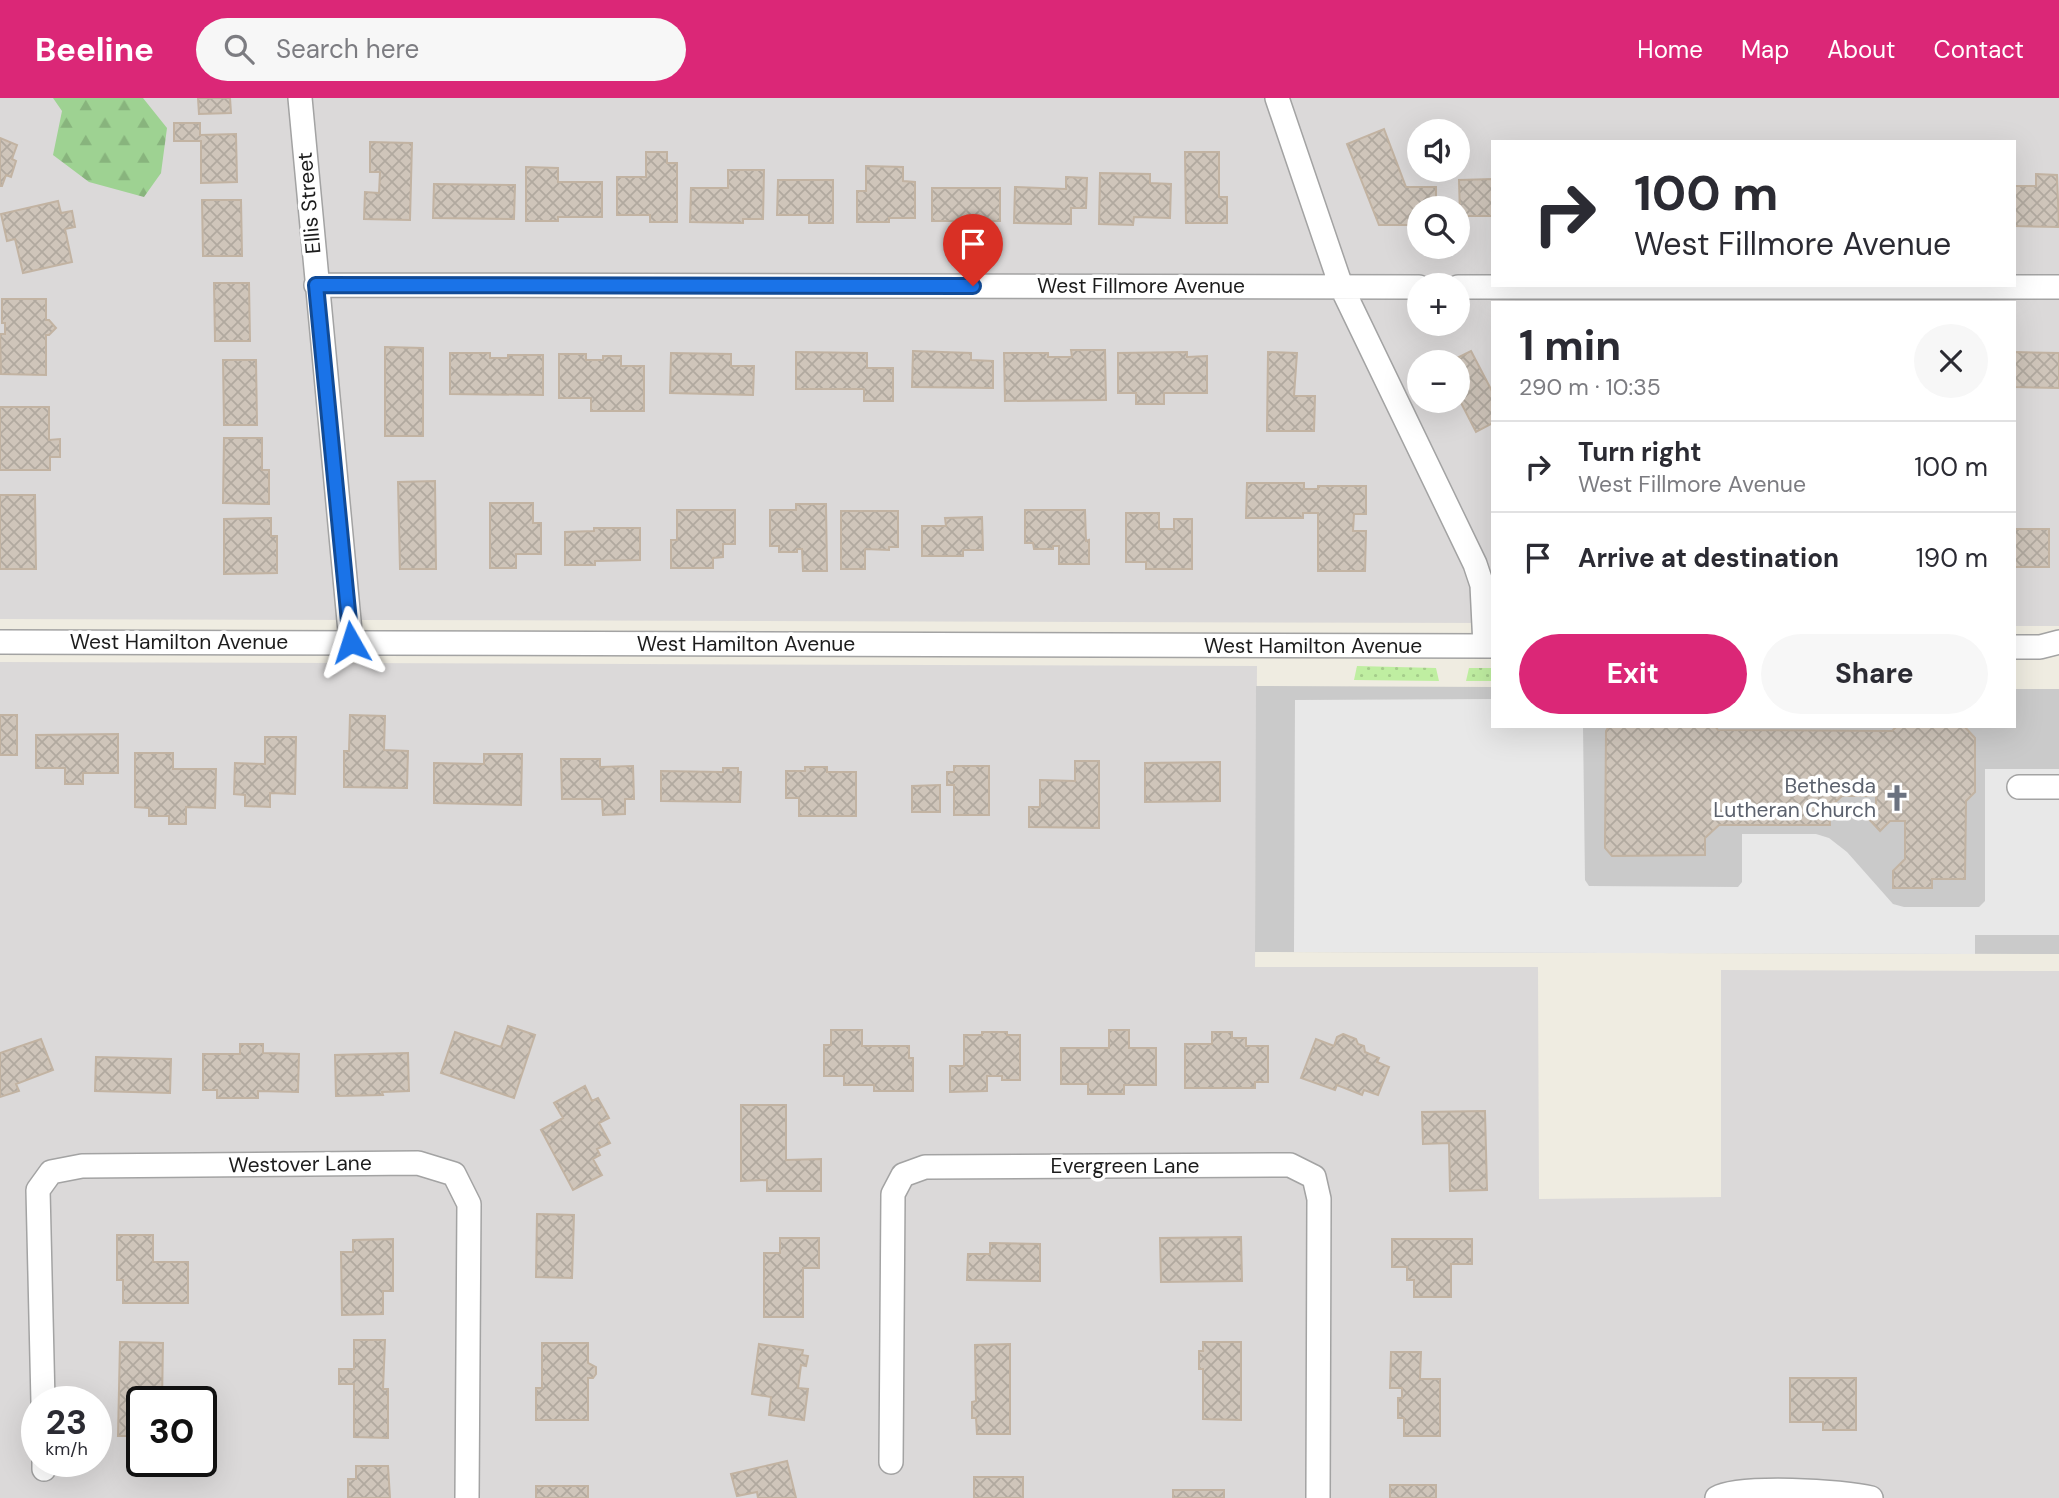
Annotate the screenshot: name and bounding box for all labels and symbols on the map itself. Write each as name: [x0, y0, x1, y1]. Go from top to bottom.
street label: Ellis Street: [291, 151, 327, 255]
pin: [943, 214, 1003, 286]
street label: West Fillmore Avenue: [1037, 272, 1245, 300]
position arrow: [314, 605, 388, 679]
street label: West Hamilton Avenue: [70, 628, 288, 656]
street label: West Hamilton Avenue: [637, 630, 855, 658]
street label: West Hamilton Avenue: [1204, 632, 1422, 660]
place label: Bethesda Lutheran Church: [1713, 772, 1876, 824]
church icon: Bethesda Lutheran Church: [1882, 783, 1912, 813]
street label: Westover Lane: [228, 1149, 372, 1179]
street label: Evergreen Lane: [1051, 1152, 1200, 1180]
speed limit sign: 30: [126, 1386, 217, 1477]

